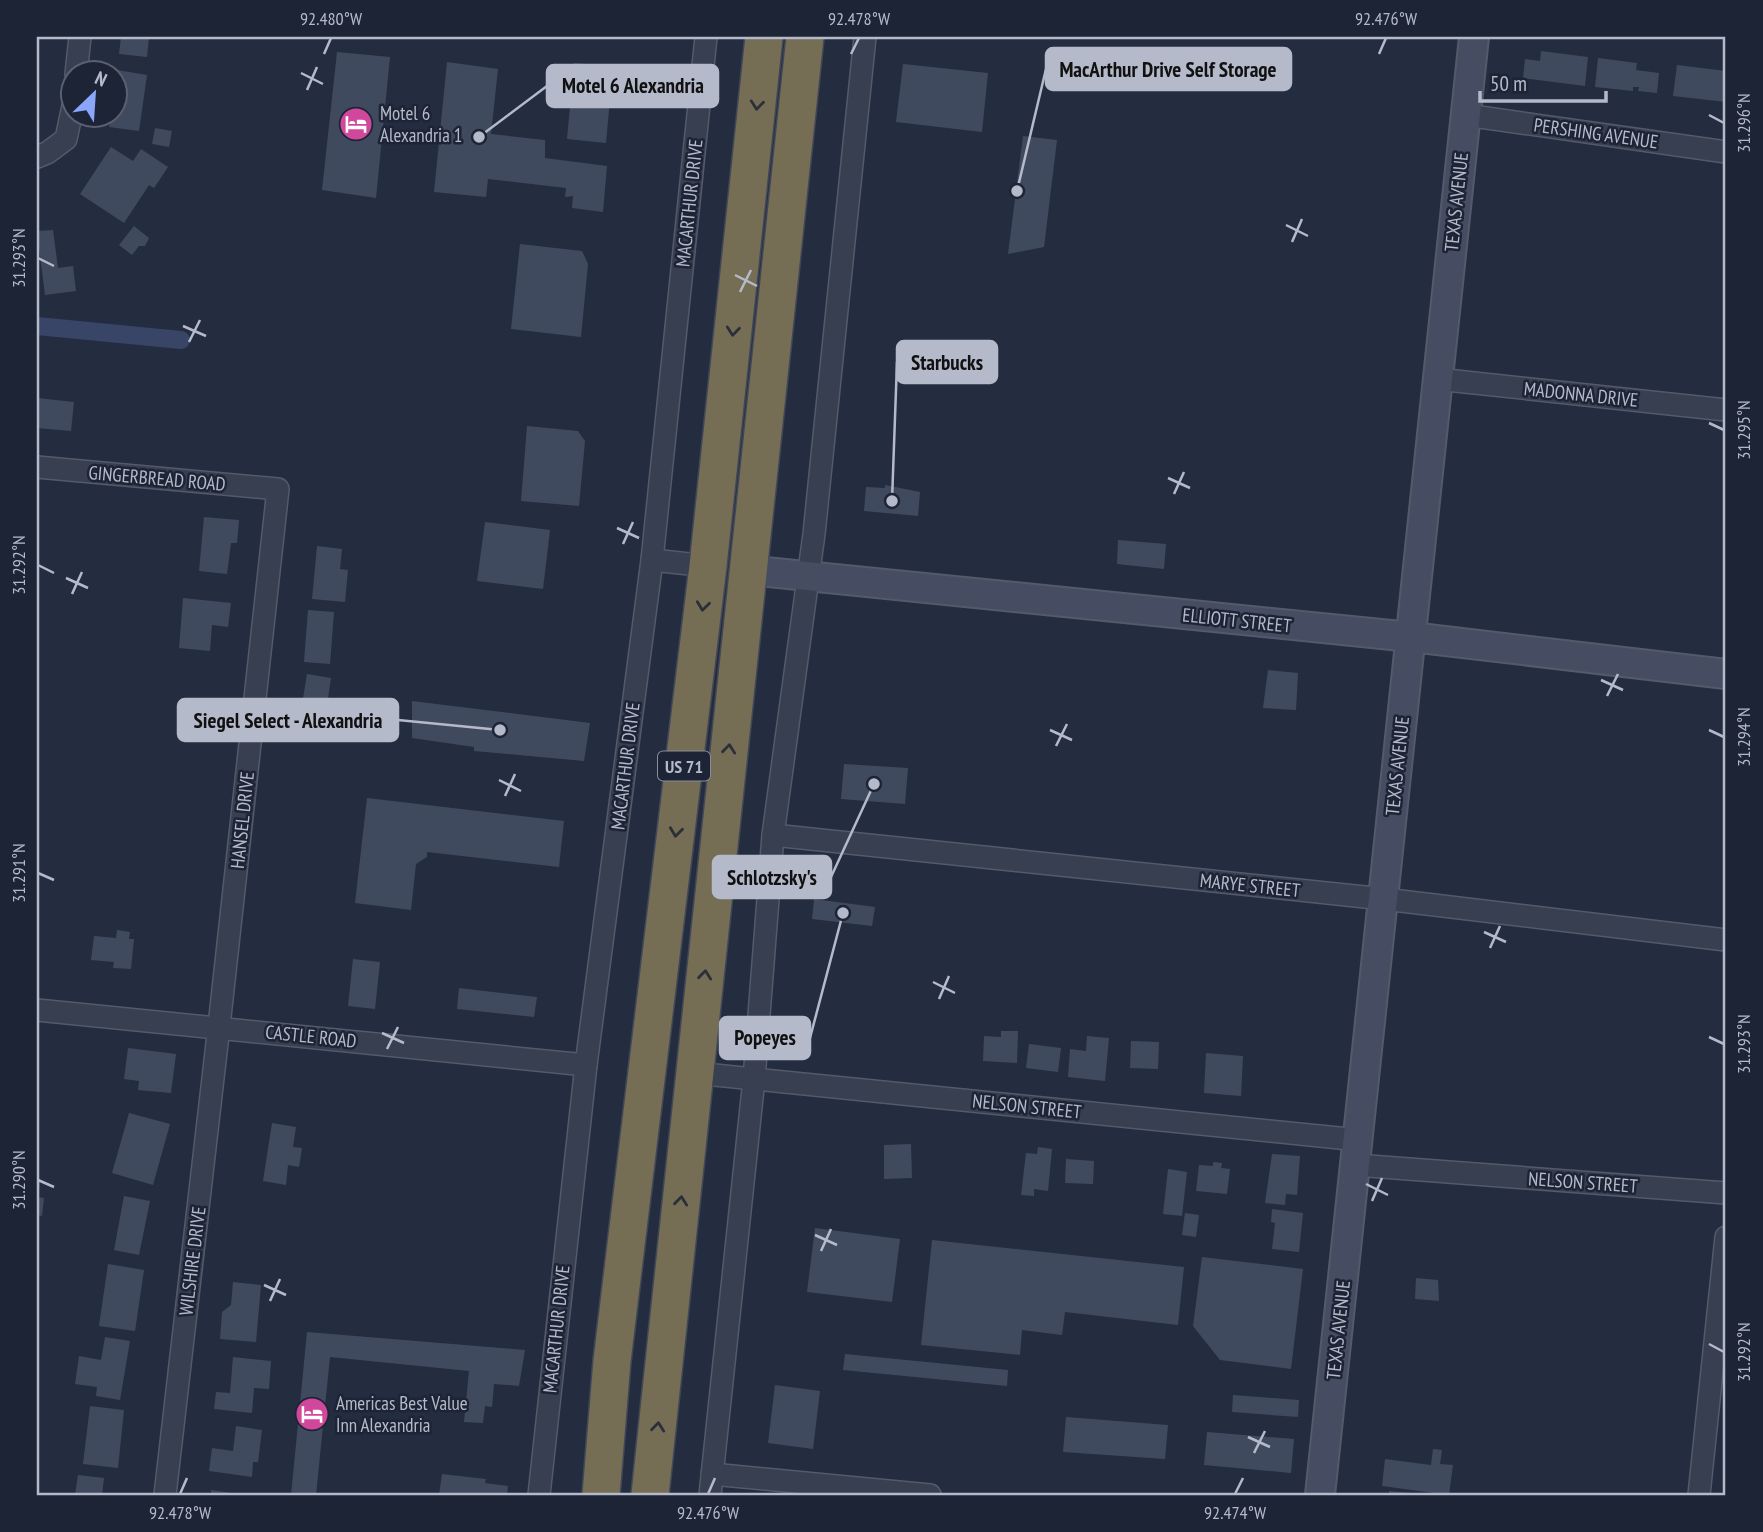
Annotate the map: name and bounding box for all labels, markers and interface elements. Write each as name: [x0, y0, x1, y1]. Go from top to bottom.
text: 92.480°W: [300, 7, 362, 30]
text: 92.478°W: [828, 7, 890, 30]
text: 92.476°W: [1355, 7, 1417, 30]
callout: MacArthur Drive Self Storage: [1046, 48, 1291, 90]
text: MacArthur Drive Self Storage: [1059, 56, 1277, 83]
north arrow: [60, 60, 130, 130]
scale bar: [1480, 60, 1606, 104]
callout: Motel 6 Alexandria: [547, 65, 718, 107]
text: N: [91, 66, 111, 92]
text: 50 m: [1490, 70, 1527, 97]
text: Motel 6 Alexandria: [562, 72, 704, 99]
text: 31.296°N: [1732, 93, 1755, 153]
one-way arrow: [750, 99, 765, 110]
place label: Motel 6 Alexandria 1: [380, 101, 462, 147]
hotel icon: Motel 6 Alexandria 1: [337, 105, 375, 143]
street label: PERSHING AVENUE: [1532, 112, 1660, 154]
street label: MACARTHUR DRIVE: [670, 138, 708, 268]
street label: TEXAS AVENUE: [1439, 151, 1473, 253]
text: 31.293°N: [7, 228, 30, 288]
one-way arrow: [726, 326, 741, 337]
callout: Starbucks: [897, 341, 997, 383]
text: Starbucks: [911, 349, 983, 376]
street label: MADONNA DRIVE: [1523, 376, 1639, 412]
text: 31.295°N: [1732, 400, 1755, 460]
street label: GINGERBREAD ROAD: [88, 460, 227, 496]
text: 31.292°N: [7, 535, 30, 595]
one-way arrow: [695, 600, 710, 612]
street label: ELLIOTT STREET: [1181, 602, 1293, 638]
callout: Siegel Select - Alexandria: [178, 699, 398, 741]
street label: MACARTHUR DRIVE: [605, 701, 645, 831]
text: Siegel Select - Alexandria: [194, 707, 383, 734]
text: 31.294°N: [1732, 707, 1755, 767]
street label: TEXAS AVENUE: [1380, 715, 1414, 817]
one-way arrow: [721, 743, 736, 754]
road number: US 71: [658, 752, 710, 780]
street label: HANSEL DRIVE: [225, 770, 259, 870]
one-way arrow: [668, 826, 683, 837]
text: 31.291°N: [7, 843, 30, 903]
callout: Schlotzsky's: [713, 856, 831, 898]
text: Schlotzsky's: [727, 864, 817, 891]
street label: MARYE STREET: [1199, 868, 1302, 902]
one-way arrow: [697, 969, 712, 980]
text: 31.293°N: [1732, 1014, 1755, 1074]
callout: Popeyes: [720, 1017, 810, 1059]
street label: CASTLE ROAD: [264, 1019, 358, 1053]
text: Popeyes: [734, 1024, 796, 1051]
street label: NELSON STREET: [971, 1088, 1083, 1124]
text: 31.290°N: [7, 1150, 30, 1210]
street label: NELSON STREET: [1527, 1166, 1639, 1198]
one-way arrow: [673, 1195, 688, 1206]
street label: WILSHIRE DRIVE: [173, 1205, 211, 1317]
street label: MACARTHUR DRIVE: [537, 1264, 575, 1394]
street label: TEXAS AVENUE: [1321, 1279, 1355, 1381]
text: 31.292°N: [1732, 1322, 1755, 1382]
place label: Americas Best Value Inn Alexandria: [336, 1391, 468, 1437]
hotel icon: Americas Best Value Inn Alexandria: [293, 1395, 331, 1433]
one-way arrow: [650, 1422, 665, 1433]
text: 92.478°W: [149, 1501, 211, 1524]
text: 92.476°W: [677, 1501, 739, 1524]
text: 92.474°W: [1204, 1501, 1266, 1524]

